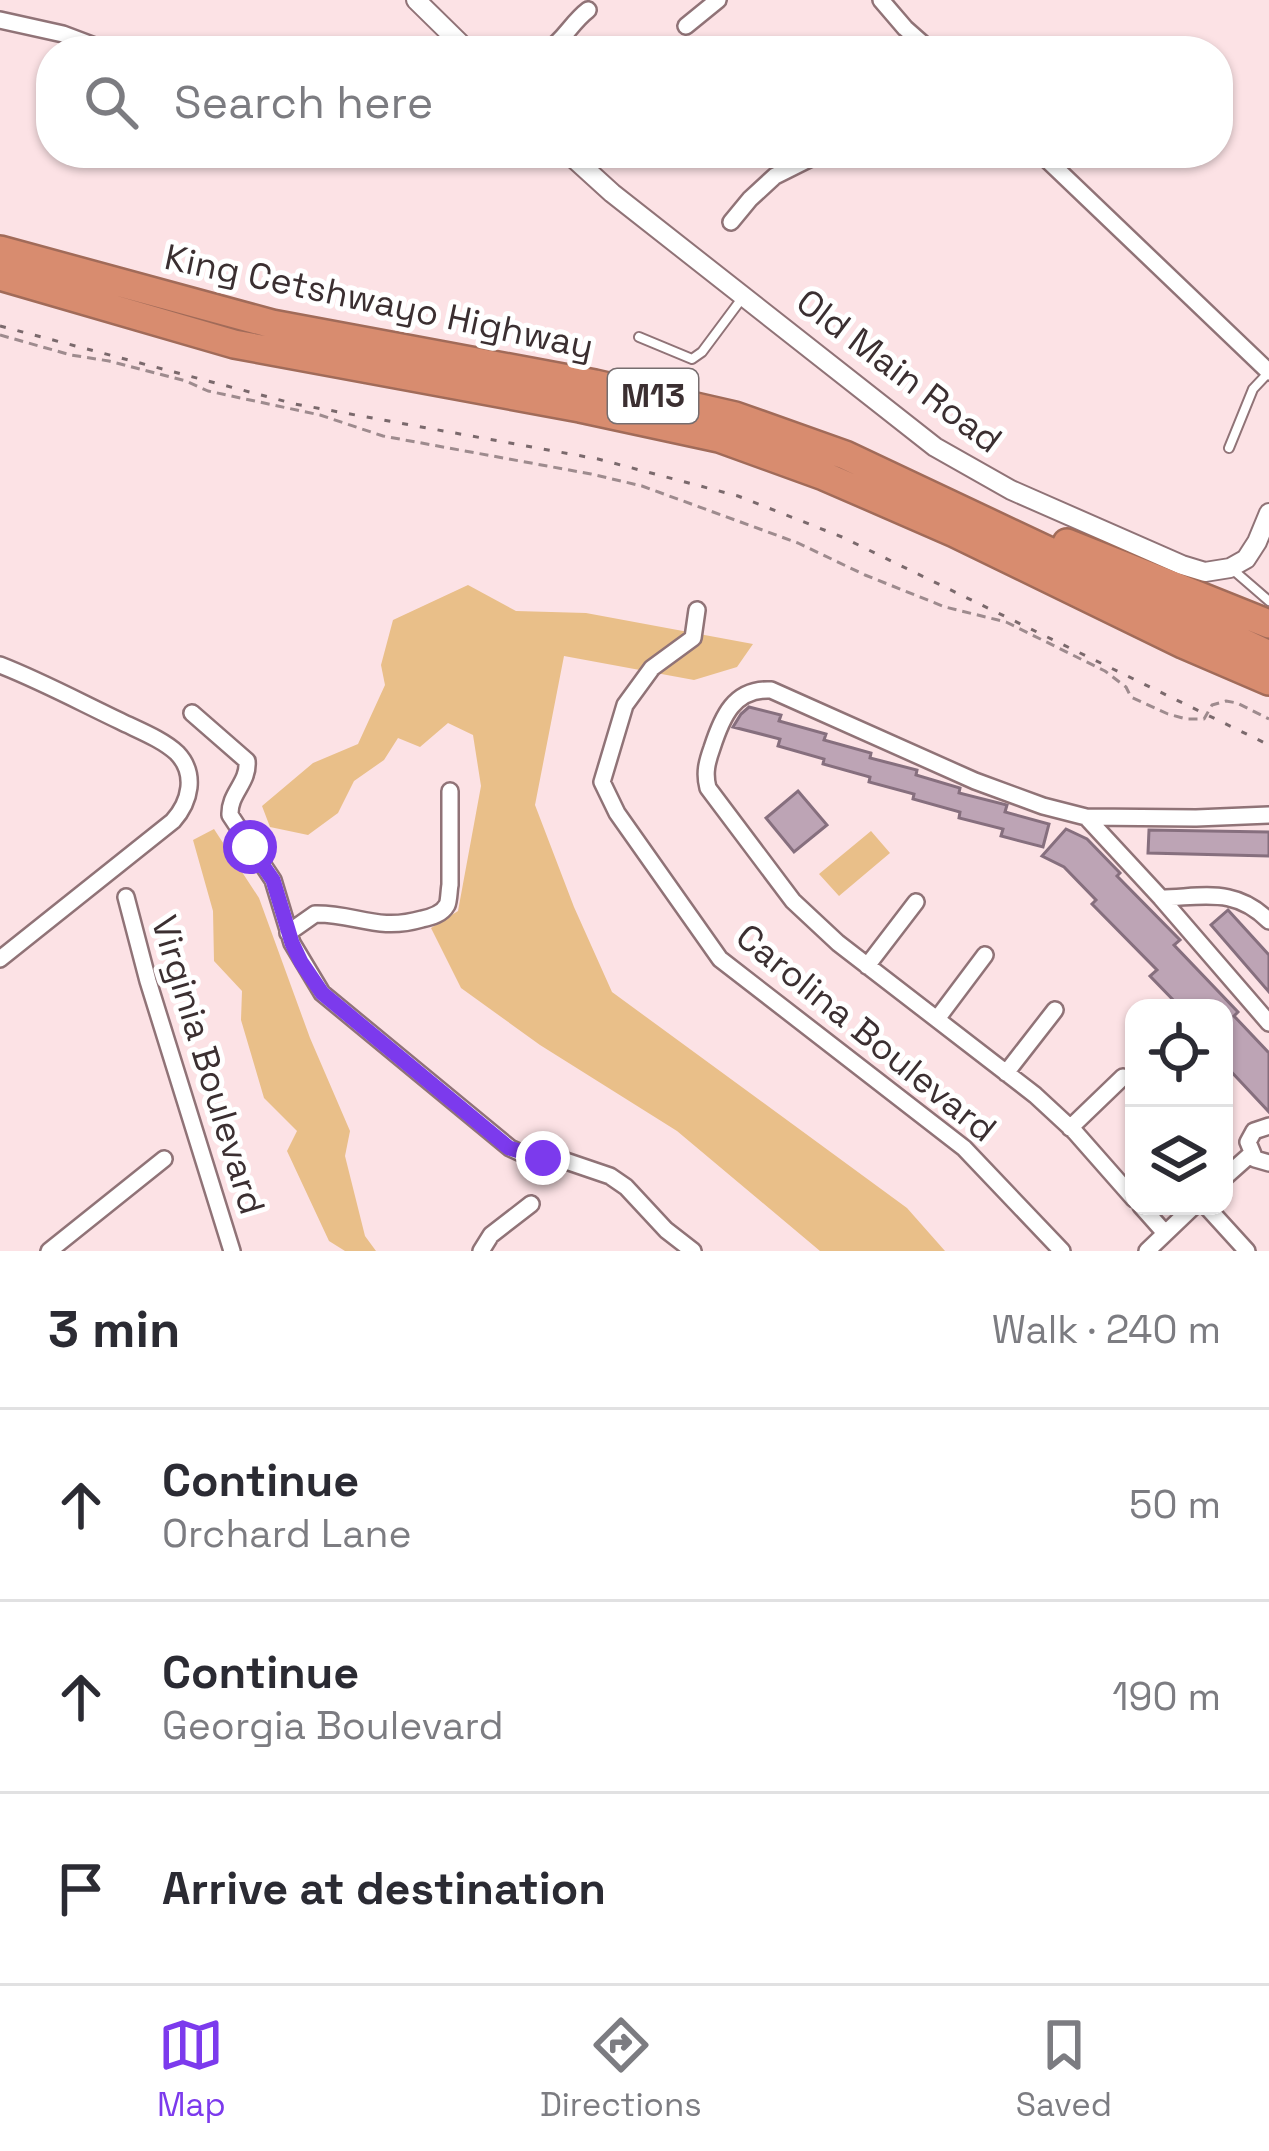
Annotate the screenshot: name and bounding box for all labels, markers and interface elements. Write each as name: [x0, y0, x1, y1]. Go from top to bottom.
search box: [36, 36, 1233, 168]
icon: search: [78, 69, 144, 135]
text: Search here: [174, 74, 433, 131]
street label: King Cetshwayo Highway: [161, 234, 597, 370]
street label: Old Main Road: [787, 279, 1011, 463]
road number: M13: [608, 369, 698, 423]
route start: [223, 820, 277, 874]
street label: Virginia Boulevard: [141, 910, 275, 1220]
street label: Carolina Boulevard: [726, 914, 1006, 1152]
map controls: [1125, 999, 1233, 1215]
button: locate: [1125, 999, 1233, 1107]
button: layers: [1125, 1107, 1233, 1215]
route end: [516, 1131, 570, 1185]
text: 3 min: [48, 1297, 181, 1362]
text: Walk · 240 m: [992, 1305, 1221, 1354]
text: Continue: [162, 1452, 359, 1509]
icon: ahead: [48, 1472, 114, 1538]
text: 50 m: [1129, 1480, 1221, 1529]
text: Orchard Lane: [162, 1509, 412, 1558]
text: Continue: [162, 1644, 359, 1701]
icon: ahead: [48, 1664, 114, 1730]
text: 190 m: [1112, 1672, 1221, 1721]
text: Georgia Boulevard: [162, 1701, 504, 1750]
icon: arrive: [48, 1856, 114, 1922]
text: Arrive at destination: [162, 1860, 606, 1917]
tab: Map: [157, 2012, 226, 2126]
tab: Directions: [540, 2012, 702, 2126]
tab: Saved: [1016, 2012, 1112, 2126]

